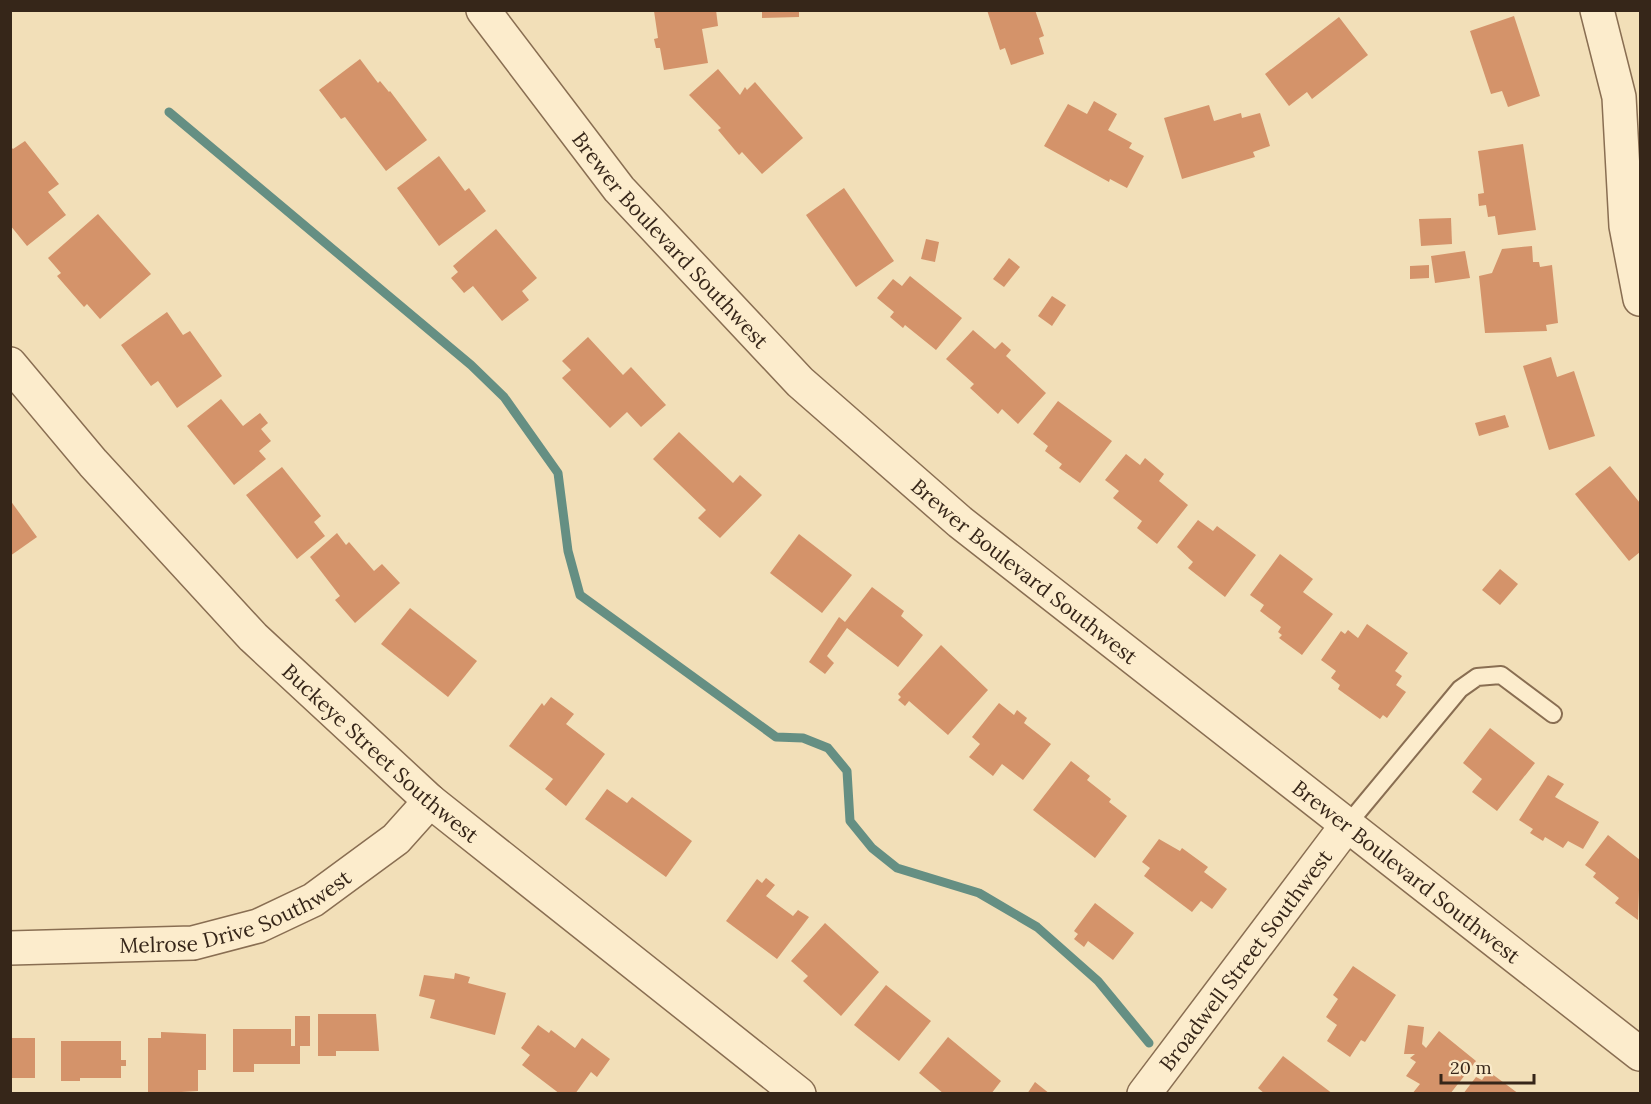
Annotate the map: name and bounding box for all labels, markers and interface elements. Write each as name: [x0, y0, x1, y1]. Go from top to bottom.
street label: Brewer Boulevard Southwest: [567, 126, 775, 354]
street label: Brewer Boulevard Southwest: [906, 472, 1144, 670]
street label: Buckeye Street Southwest: [277, 658, 485, 849]
street label: Brewer Boulevard Southwest: [1287, 774, 1527, 969]
street label: Broadwell Street Southwest: [1153, 843, 1338, 1076]
street label: Melrose Drive Southwest: [119, 863, 357, 959]
scale bar: [1441, 1047, 1534, 1085]
text: 20 m: [1450, 1056, 1492, 1079]

